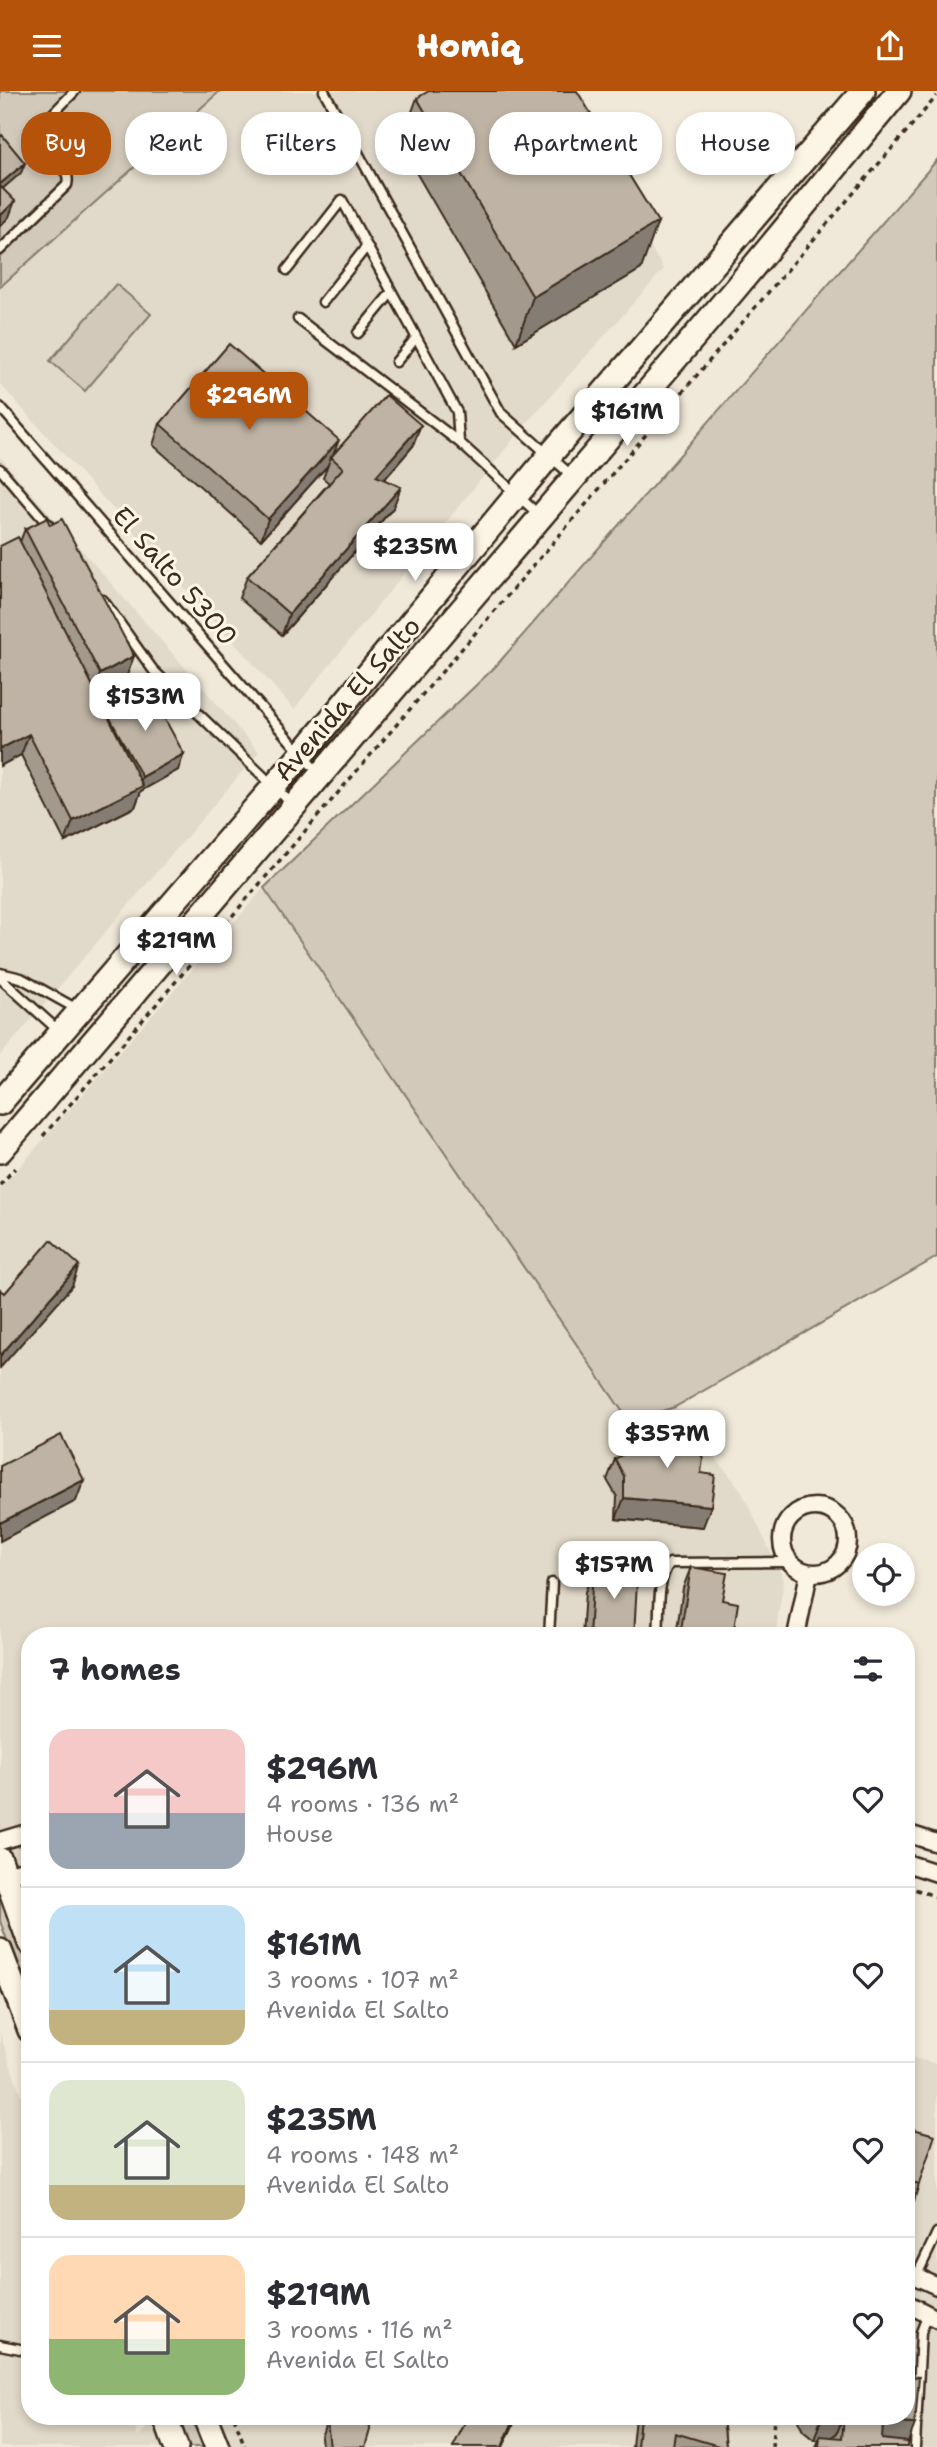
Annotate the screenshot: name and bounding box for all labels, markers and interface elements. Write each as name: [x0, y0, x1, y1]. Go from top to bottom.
text: Homiq: [416, 24, 521, 67]
icon: menu: [28, 27, 66, 65]
icon: share: [871, 27, 909, 65]
chip: Buy: [21, 112, 111, 175]
chip: Rent: [125, 112, 227, 175]
chip: Filters: [241, 112, 361, 175]
chip: New: [375, 112, 475, 175]
chip: Apartment: [489, 112, 662, 175]
chip: House: [676, 112, 795, 175]
pin: $296M: [200, 373, 298, 432]
text: $296M: [206, 380, 292, 410]
pin: $161M: [578, 389, 676, 448]
text: $161M: [590, 396, 664, 426]
street label: El Salto 5300: [105, 499, 246, 653]
pin: $235M: [366, 524, 464, 583]
text: $235M: [372, 531, 458, 561]
street label: Avenida El Salto: [265, 609, 428, 788]
pin: $153M: [96, 673, 194, 733]
text: $153M: [105, 681, 185, 711]
pin: $219M: [127, 917, 225, 977]
text: $219M: [136, 925, 216, 955]
pin: $357M: [618, 1411, 716, 1470]
text: $357M: [624, 1418, 710, 1448]
pin: $157M: [565, 1541, 663, 1601]
map controls: [852, 1543, 915, 1606]
button: locate: [852, 1543, 915, 1606]
text: $157M: [574, 1549, 654, 1579]
text: 7 homes: [49, 1649, 181, 1690]
icon: filters: [849, 1650, 887, 1688]
text: $296M: [266, 1748, 378, 1789]
icon: home: [105, 1757, 189, 1841]
icon: heart: [849, 1780, 887, 1818]
text: 4 rooms · 136 m²: [266, 1789, 459, 1819]
text: House: [266, 1819, 334, 1849]
text: $161M: [266, 1924, 362, 1965]
icon: home: [105, 1933, 189, 2017]
icon: heart: [849, 1956, 887, 1994]
text: 3 rooms · 107 m²: [266, 1965, 459, 1995]
text: Avenida El Salto: [266, 1995, 449, 2025]
text: $235M: [266, 2099, 377, 2140]
icon: home: [105, 2108, 189, 2192]
icon: heart: [849, 2131, 887, 2169]
text: 4 rooms · 148 m²: [266, 2140, 459, 2170]
text: Avenida El Salto: [266, 2170, 449, 2200]
text: $219M: [266, 2274, 371, 2315]
icon: home: [105, 2283, 189, 2367]
icon: heart: [849, 2306, 887, 2344]
text: 3 rooms · 116 m²: [266, 2315, 453, 2345]
text: Avenida El Salto: [266, 2345, 449, 2375]

